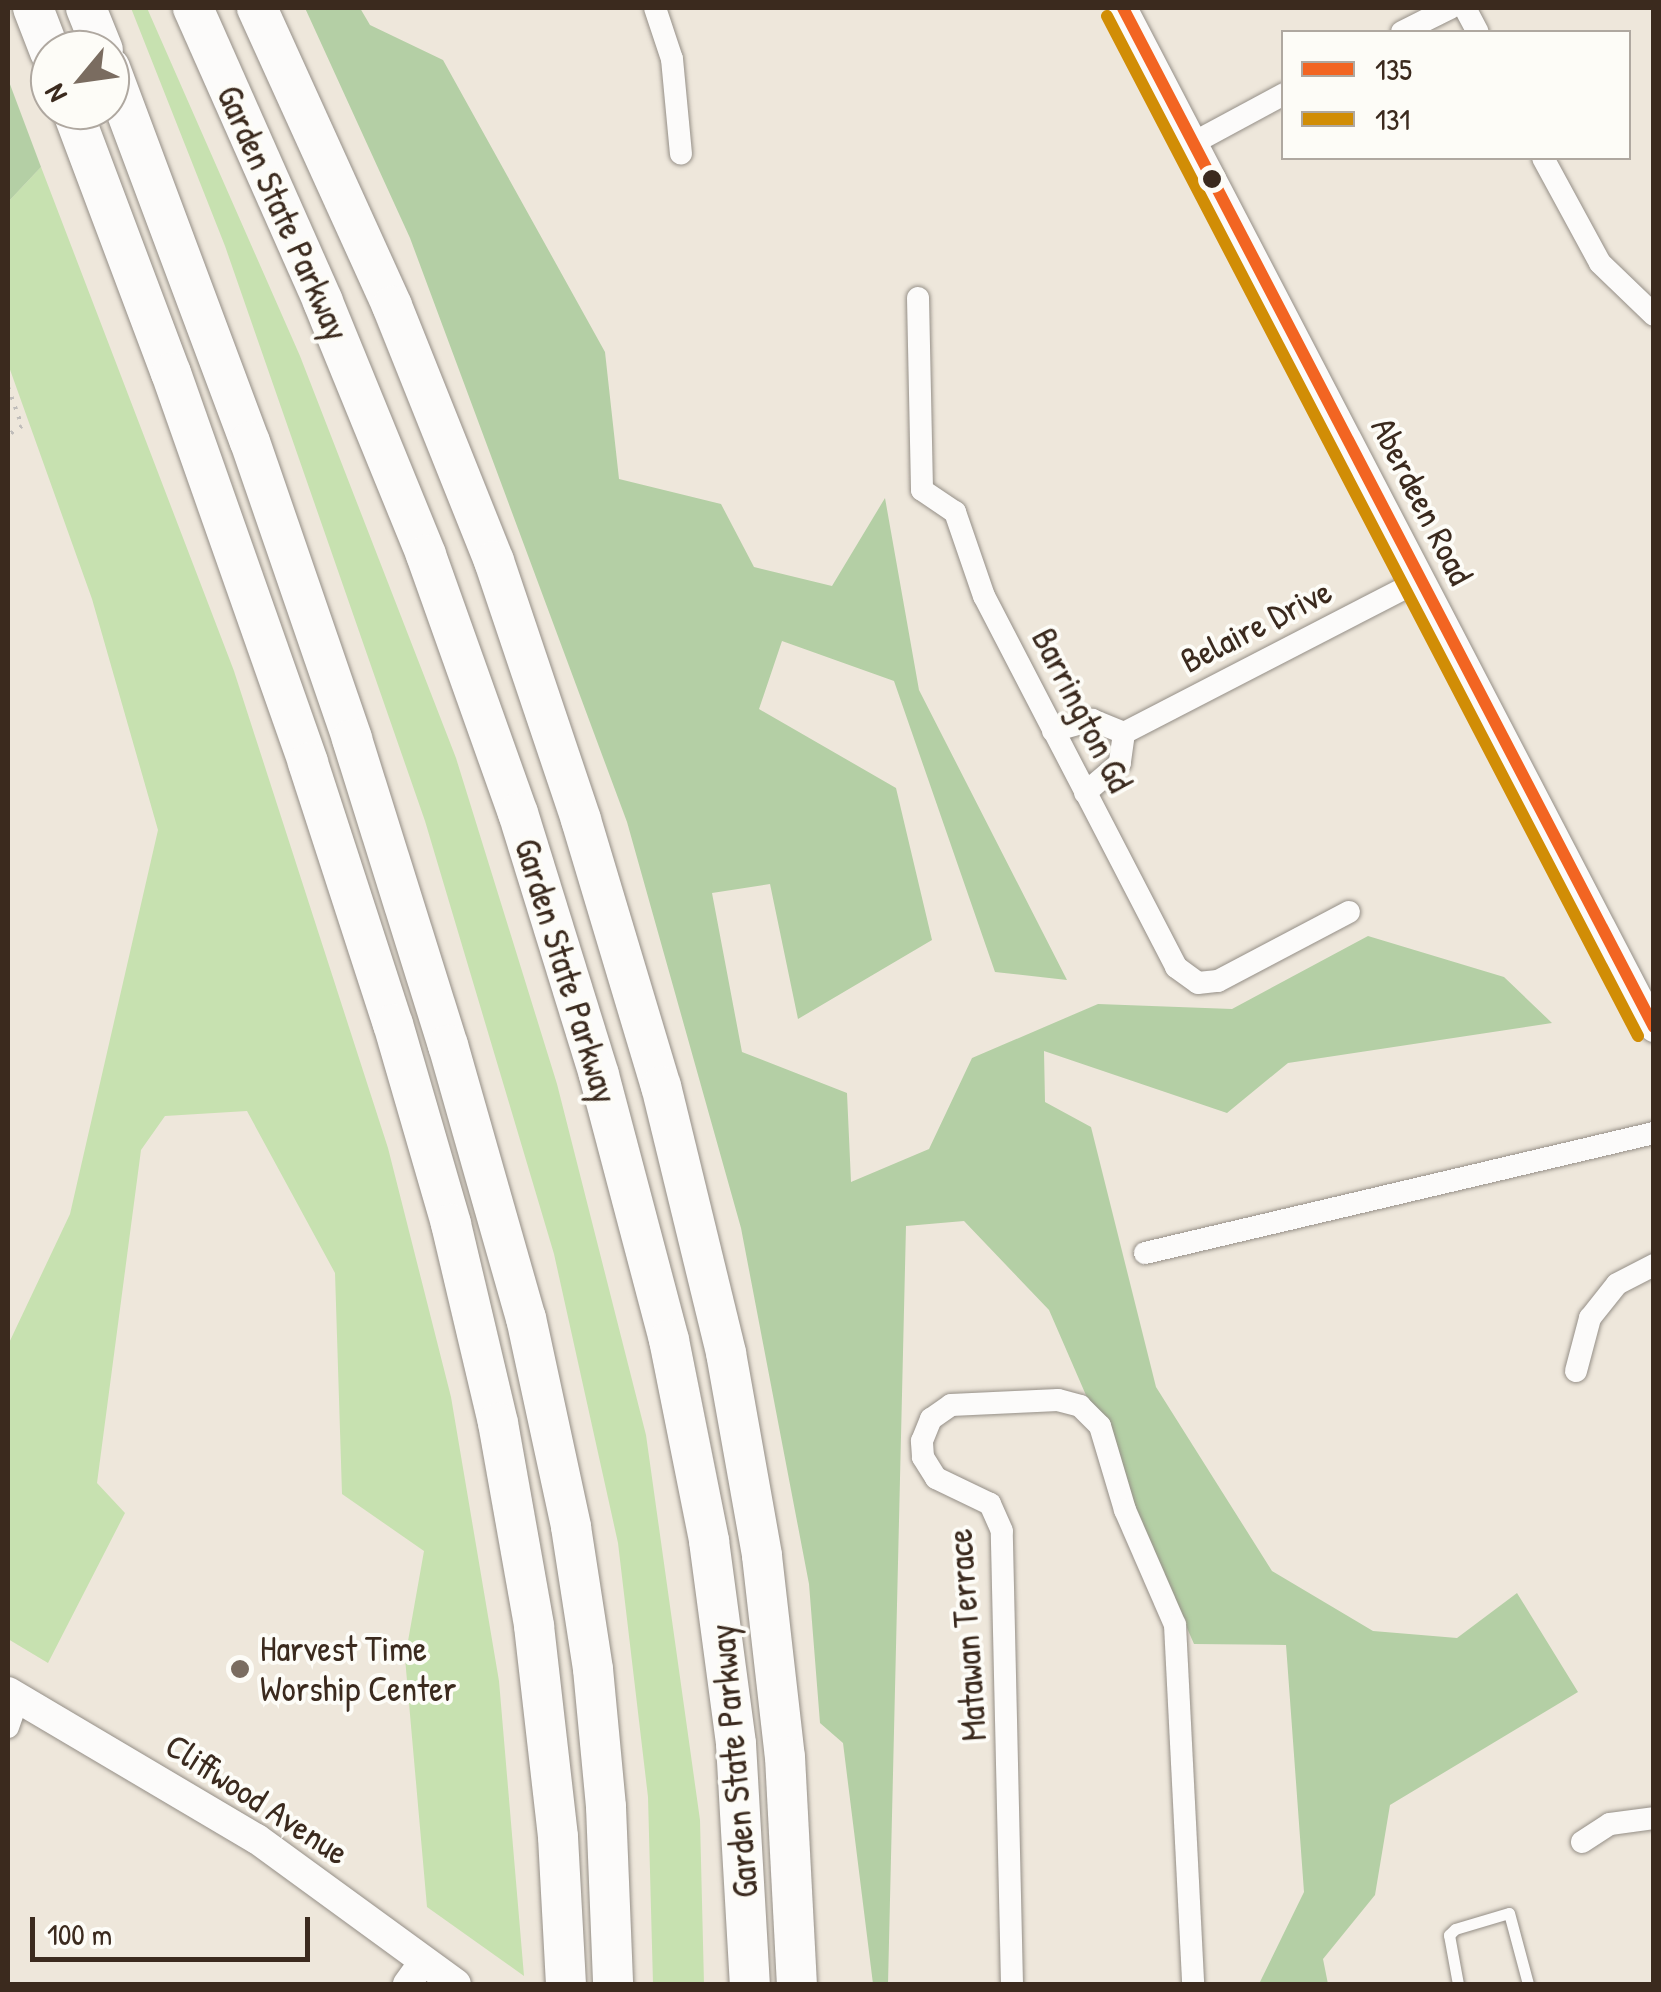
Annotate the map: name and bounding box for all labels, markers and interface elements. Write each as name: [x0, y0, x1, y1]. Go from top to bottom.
north arrow: [30, 30, 130, 130]
legend: [1281, 30, 1631, 160]
text: 135: [1375, 49, 1412, 89]
text: N: [35, 78, 76, 109]
street label: Garden State Parkway: [208, 79, 358, 347]
text: 131: [1375, 99, 1410, 139]
unlabelled marker: [1202, 169, 1222, 189]
street label: Aberdeen Road: [1362, 411, 1482, 591]
street label: Belaire Drive: [1173, 570, 1339, 682]
street label: Barrington Gd: [1023, 621, 1141, 799]
street label: Garden State Parkway: [506, 834, 626, 1108]
street label: Matawan Terrace: [939, 1527, 995, 1743]
street label: Garden State Parkway: [701, 1622, 767, 1900]
place label: Harvest Time Worship Center: [260, 1628, 457, 1710]
marker: Harvest Time Worship Center: [229, 1658, 251, 1680]
street label: Cliffwood Avenue: [158, 1724, 356, 1874]
scale bar: [35, 1897, 315, 1959]
text: 100 m: [47, 1914, 112, 1954]

